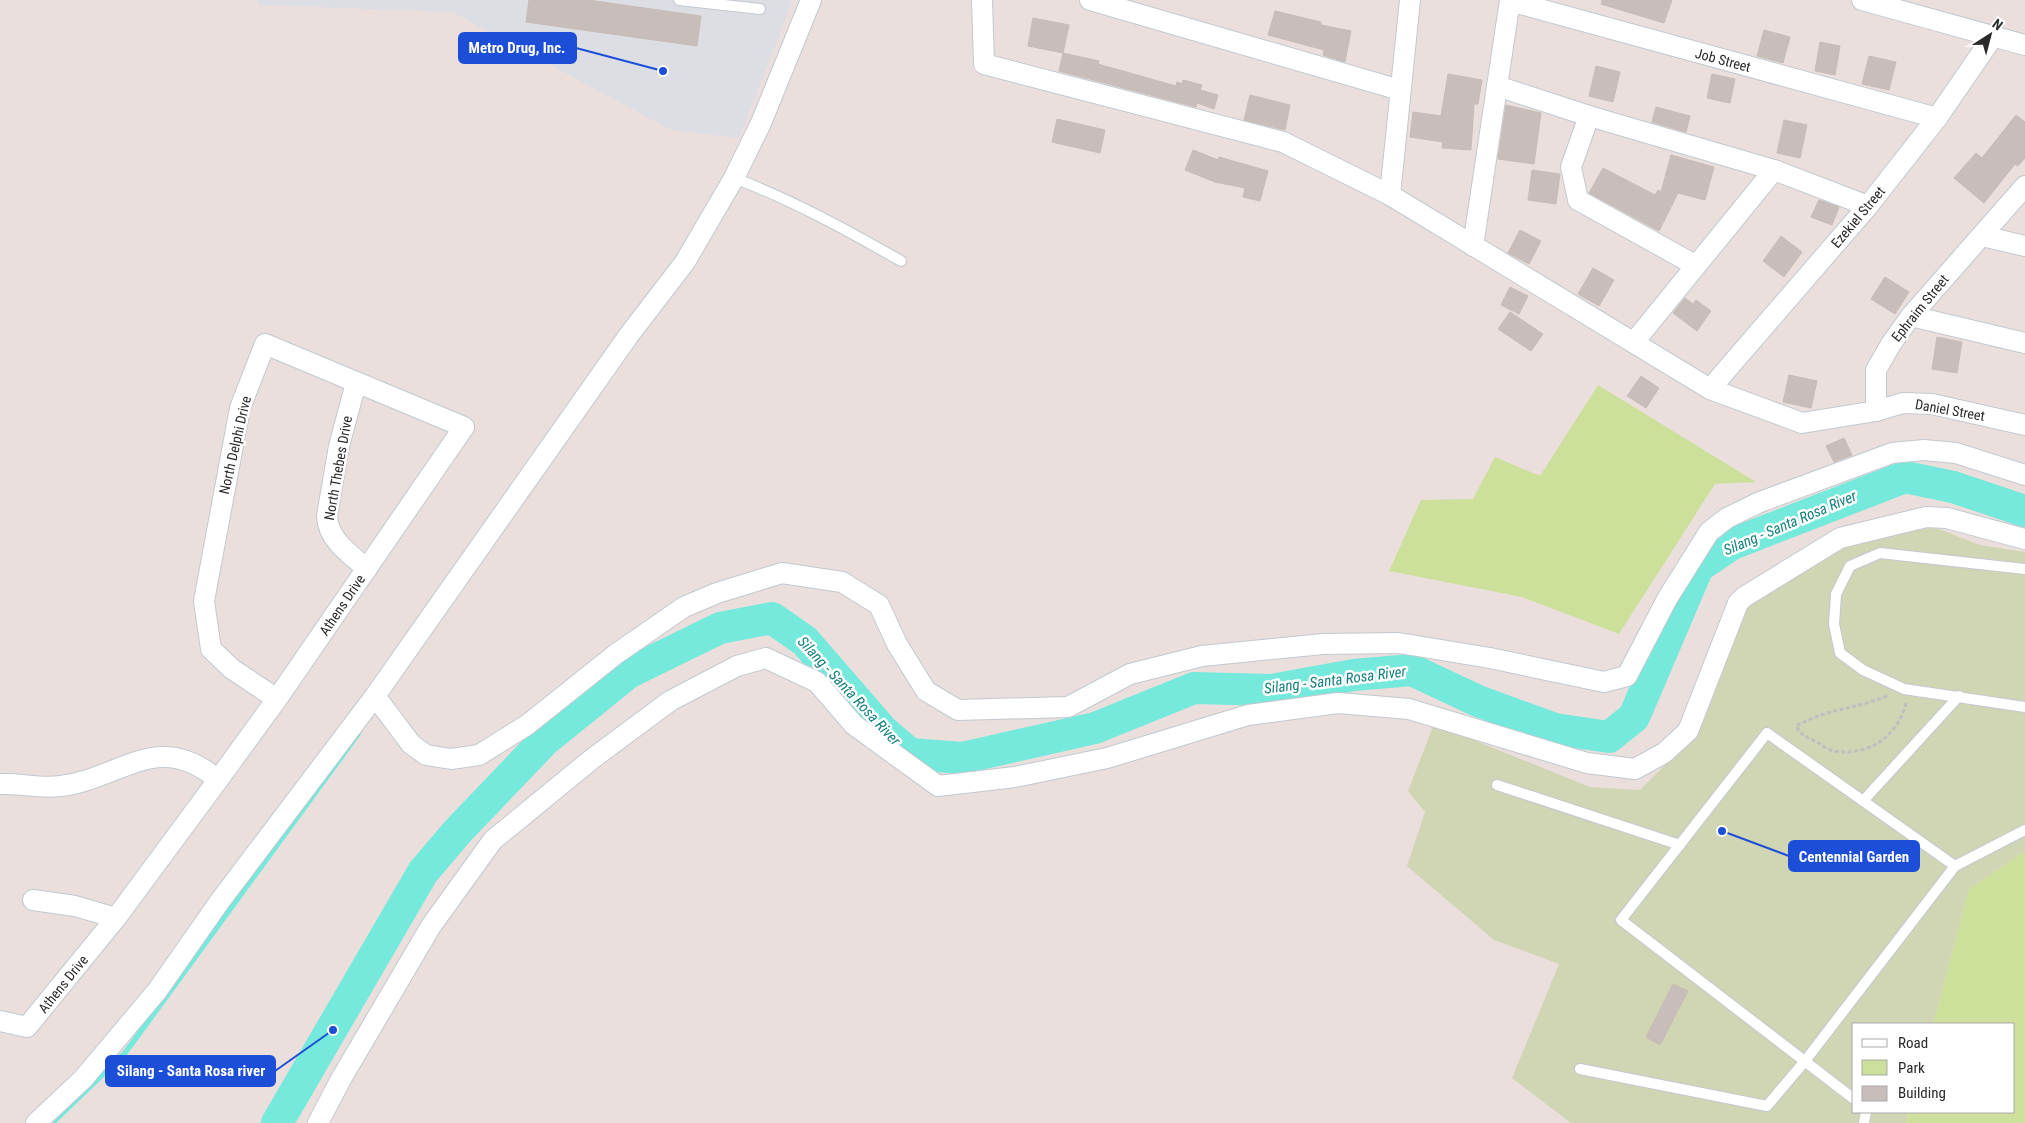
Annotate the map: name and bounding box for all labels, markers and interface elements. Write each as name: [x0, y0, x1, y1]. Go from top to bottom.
north arrow: [1965, 10, 2015, 60]
text: N: [1989, 15, 2006, 33]
callout: Metro Drug, Inc.: [459, 33, 576, 63]
text: Metro Drug, Inc.: [469, 39, 565, 57]
street label: Job Street: [1694, 45, 1752, 75]
street label: Ezekiel Street: [1828, 183, 1888, 251]
street label: Ephraim Street: [1888, 271, 1952, 345]
street label: North Delphi Drive: [216, 394, 254, 496]
street label: Daniel Street: [1914, 396, 1986, 424]
street label: North Thebes Drive: [321, 414, 355, 521]
water label: Silang - Santa Rosa River: [1721, 487, 1860, 559]
street label: Athens Drive: [316, 571, 368, 638]
water label: Silang - Santa Rosa River: [794, 633, 905, 750]
water label: Silang - Santa Rosa River: [1263, 662, 1407, 698]
callout: Centennial Garden: [1789, 841, 1919, 871]
text: Centennial Garden: [1799, 848, 1909, 866]
street label: Athens Drive: [35, 952, 91, 1016]
legend: [1852, 1023, 2015, 1113]
text: Road: [1898, 1034, 1928, 1052]
callout: Silang - Santa Rosa river: [106, 1056, 275, 1086]
text: Park: [1898, 1059, 1925, 1077]
text: Silang - Santa Rosa river: [117, 1062, 265, 1080]
text: Building: [1898, 1084, 1946, 1102]

